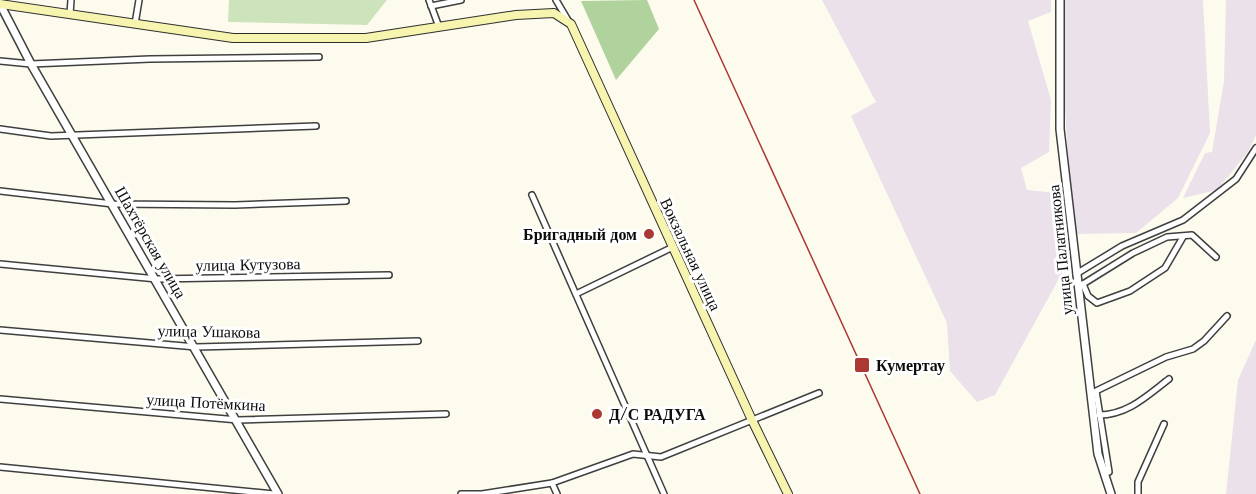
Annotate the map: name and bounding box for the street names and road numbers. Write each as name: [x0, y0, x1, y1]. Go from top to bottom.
street label: Шахтёрская улица: [111, 182, 191, 302]
street label: улица Палатникова: [1043, 184, 1077, 316]
street label: Вокзальная улица: [656, 194, 726, 314]
street label: улица Кутузова: [195, 253, 301, 275]
street label: улица Ушакова: [157, 320, 261, 342]
street label: улица Потёмкина: [146, 389, 266, 415]

